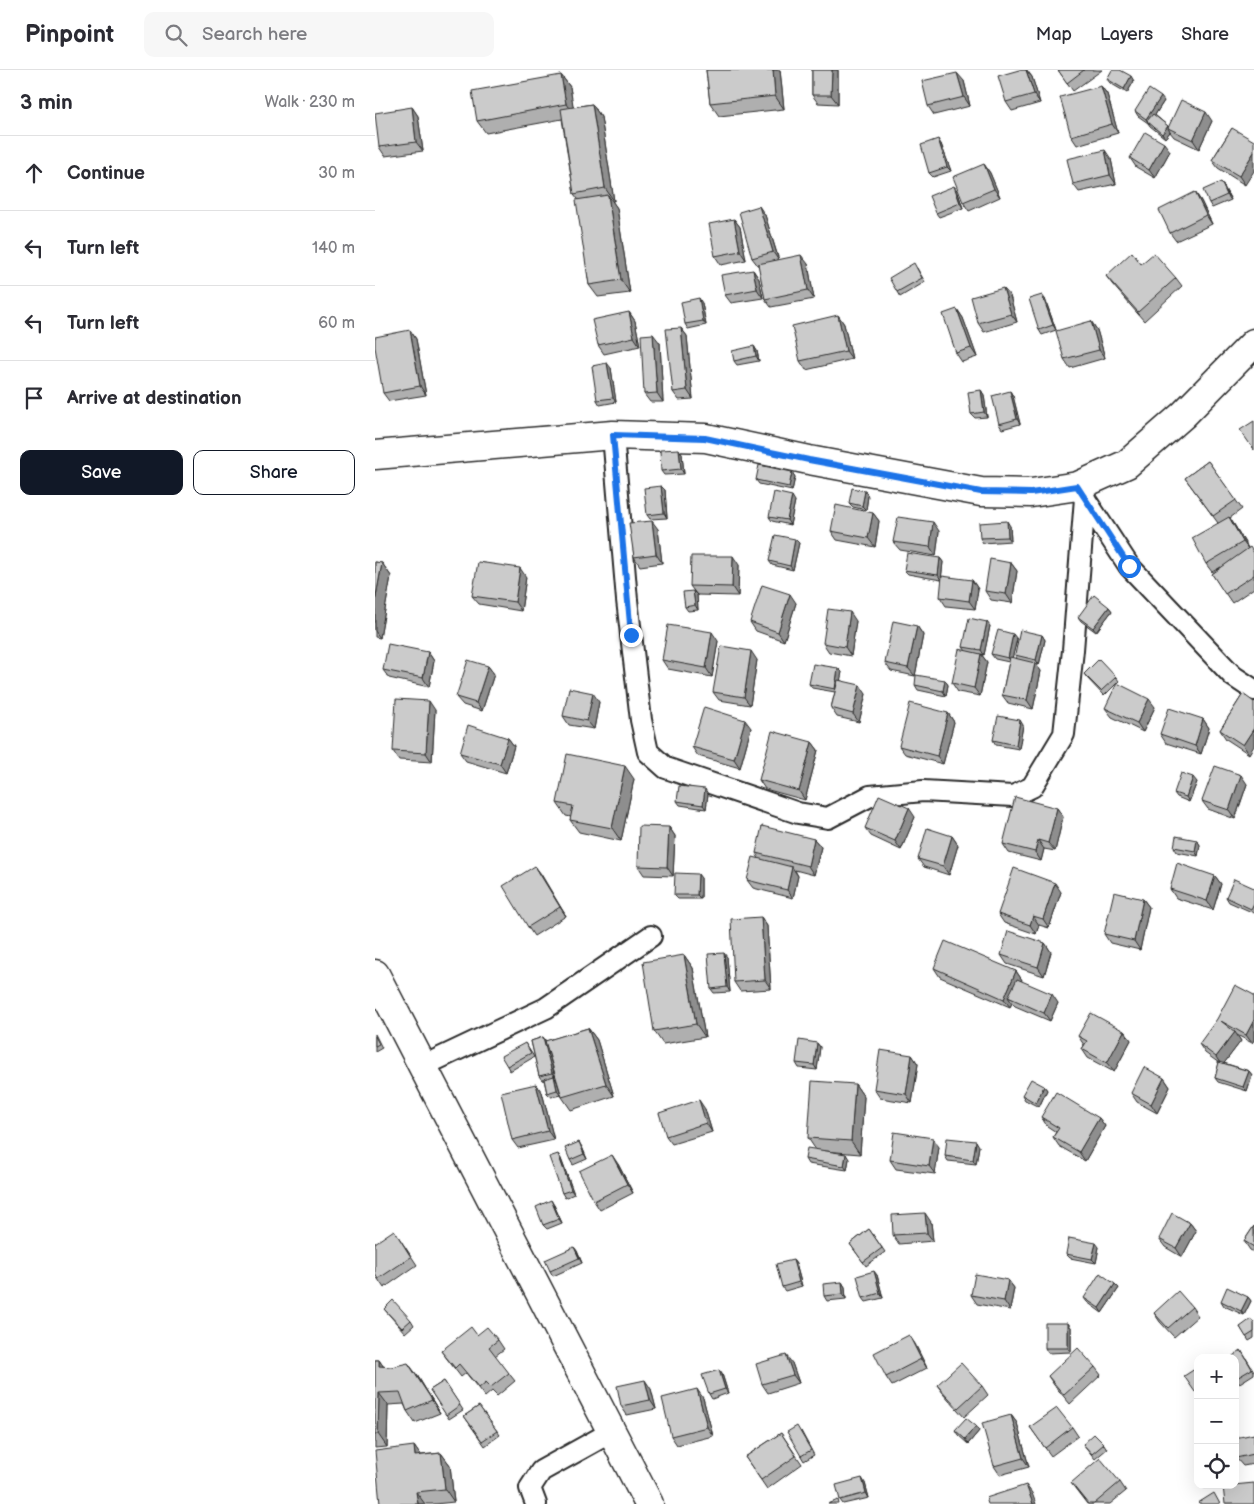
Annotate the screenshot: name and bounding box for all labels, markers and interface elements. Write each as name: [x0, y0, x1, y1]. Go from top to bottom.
search box: [144, 12, 494, 57]
text: Pinpoint: [25, 20, 114, 49]
icon: search: [162, 21, 190, 49]
text: Search here: [202, 23, 307, 46]
text: Map: [1036, 24, 1072, 45]
text: Layers: [1100, 24, 1153, 45]
text: Share: [1181, 24, 1229, 45]
text: 3 min: [20, 90, 73, 115]
text: Walk · 230 m: [265, 93, 355, 112]
icon: ahead: [20, 159, 48, 187]
text: Continue: [67, 162, 145, 185]
text: 30 m: [318, 164, 355, 183]
icon: left: [20, 234, 48, 262]
text: Turn left: [67, 237, 139, 260]
text: 140 m: [312, 239, 355, 258]
icon: left: [20, 309, 48, 337]
text: Turn left: [67, 312, 139, 335]
text: 60 m: [318, 314, 355, 333]
icon: arrive: [20, 384, 48, 412]
text: Arrive at destination: [67, 387, 242, 410]
button: Save: [20, 450, 183, 495]
button: Share: [193, 450, 355, 495]
route start: [1118, 555, 1141, 578]
route end: [620, 624, 643, 647]
map controls: [1194, 1354, 1239, 1489]
button: +: [1194, 1354, 1239, 1399]
button: −: [1194, 1399, 1239, 1444]
button: locate: [1194, 1444, 1239, 1489]

